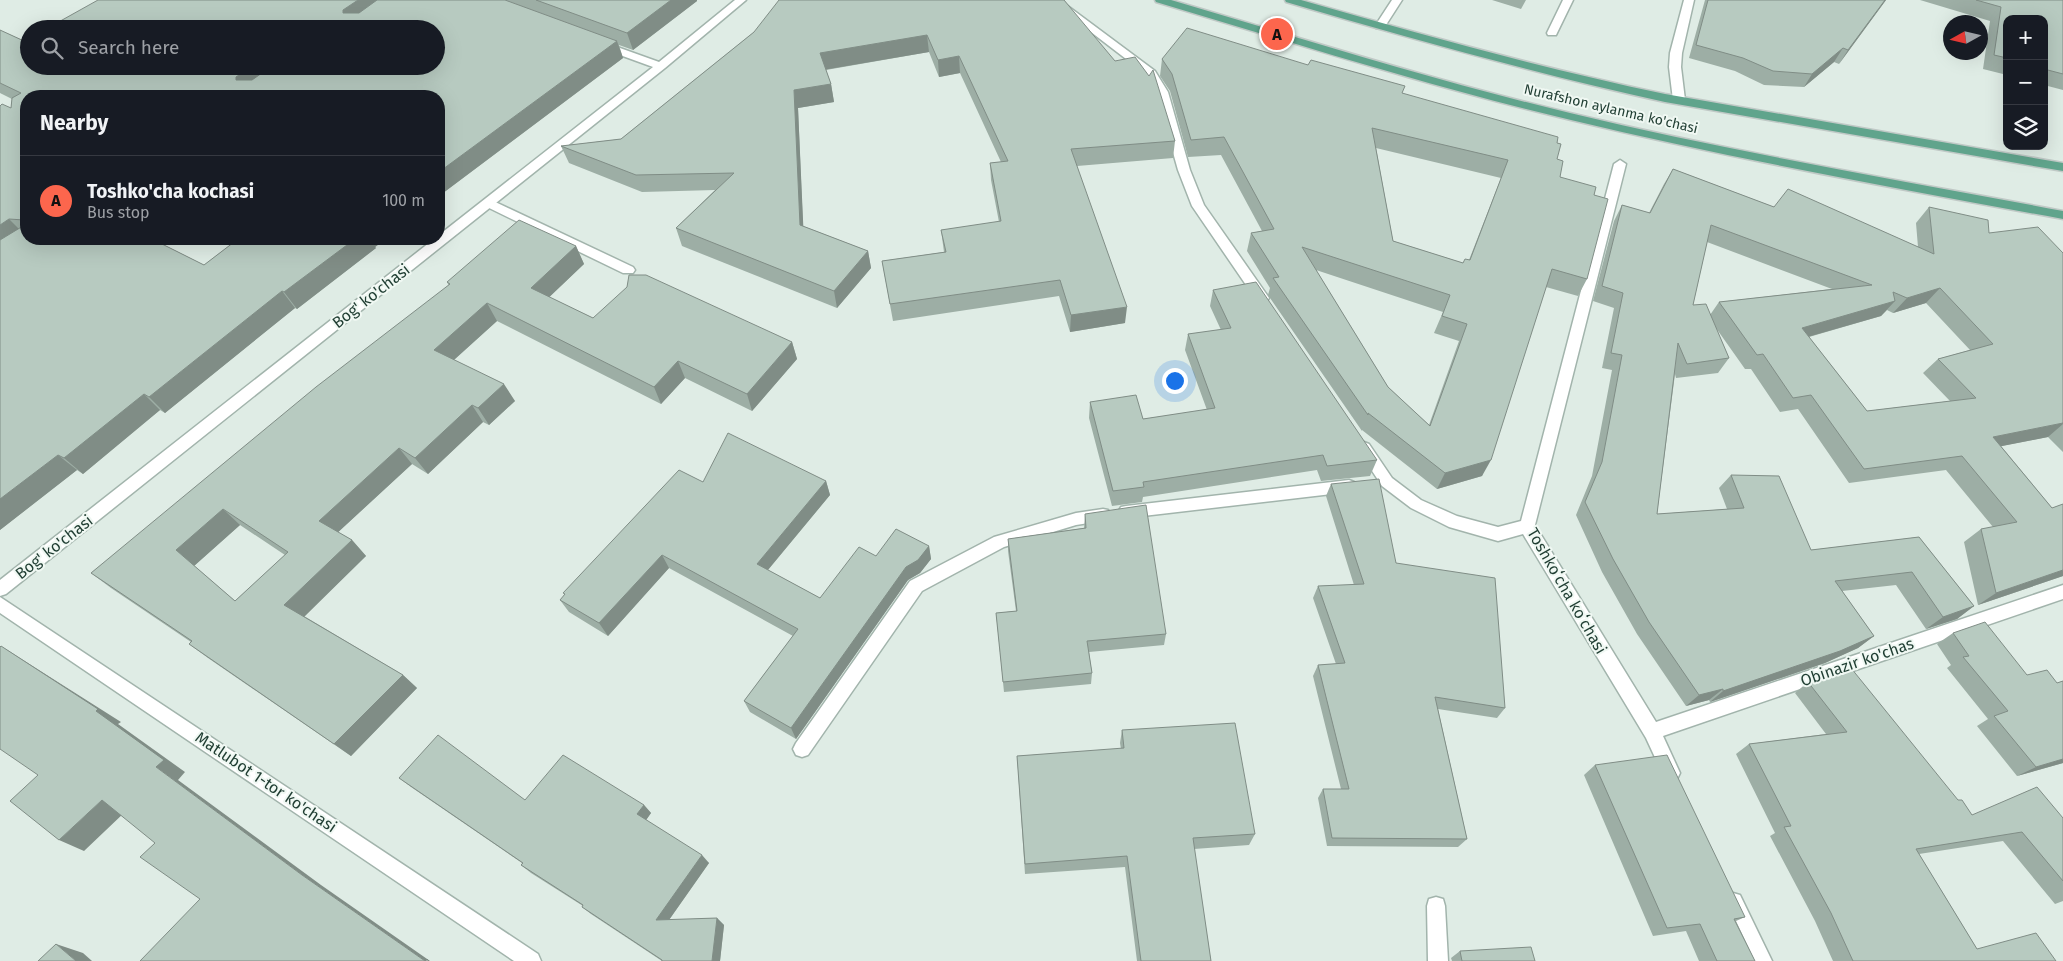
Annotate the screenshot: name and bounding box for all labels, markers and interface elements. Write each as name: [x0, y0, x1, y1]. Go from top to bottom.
pin: A: [1261, 15, 1293, 53]
north arrow: [1943, 15, 1988, 60]
map controls: [2003, 15, 2048, 150]
button: +: [2003, 15, 2048, 60]
search box: [20, 20, 445, 75]
icon: search: [38, 34, 66, 62]
text: Search here: [78, 36, 179, 59]
button: −: [2003, 60, 2048, 105]
street label: Nurafshon aylanma ko'chasi: [1522, 81, 1700, 137]
button: layers: [2003, 105, 2048, 150]
text: Nearby: [40, 110, 108, 136]
text: Toshko'cha kochasi: [87, 180, 254, 203]
text: A: [51, 191, 61, 210]
text: 100 m: [382, 191, 425, 210]
text: Bus stop: [87, 203, 150, 222]
street label: Bog' ko'chasi: [328, 260, 414, 332]
your location: [1162, 368, 1188, 394]
street label: Bog' ko'chasi: [11, 511, 97, 583]
street label: Toshkoʻcha koʻchasi: [1523, 525, 1611, 657]
street label: Obinazir ko'chas: [1798, 634, 1916, 690]
street label: Matlubot 1-tor ko'chasi: [192, 728, 340, 836]

